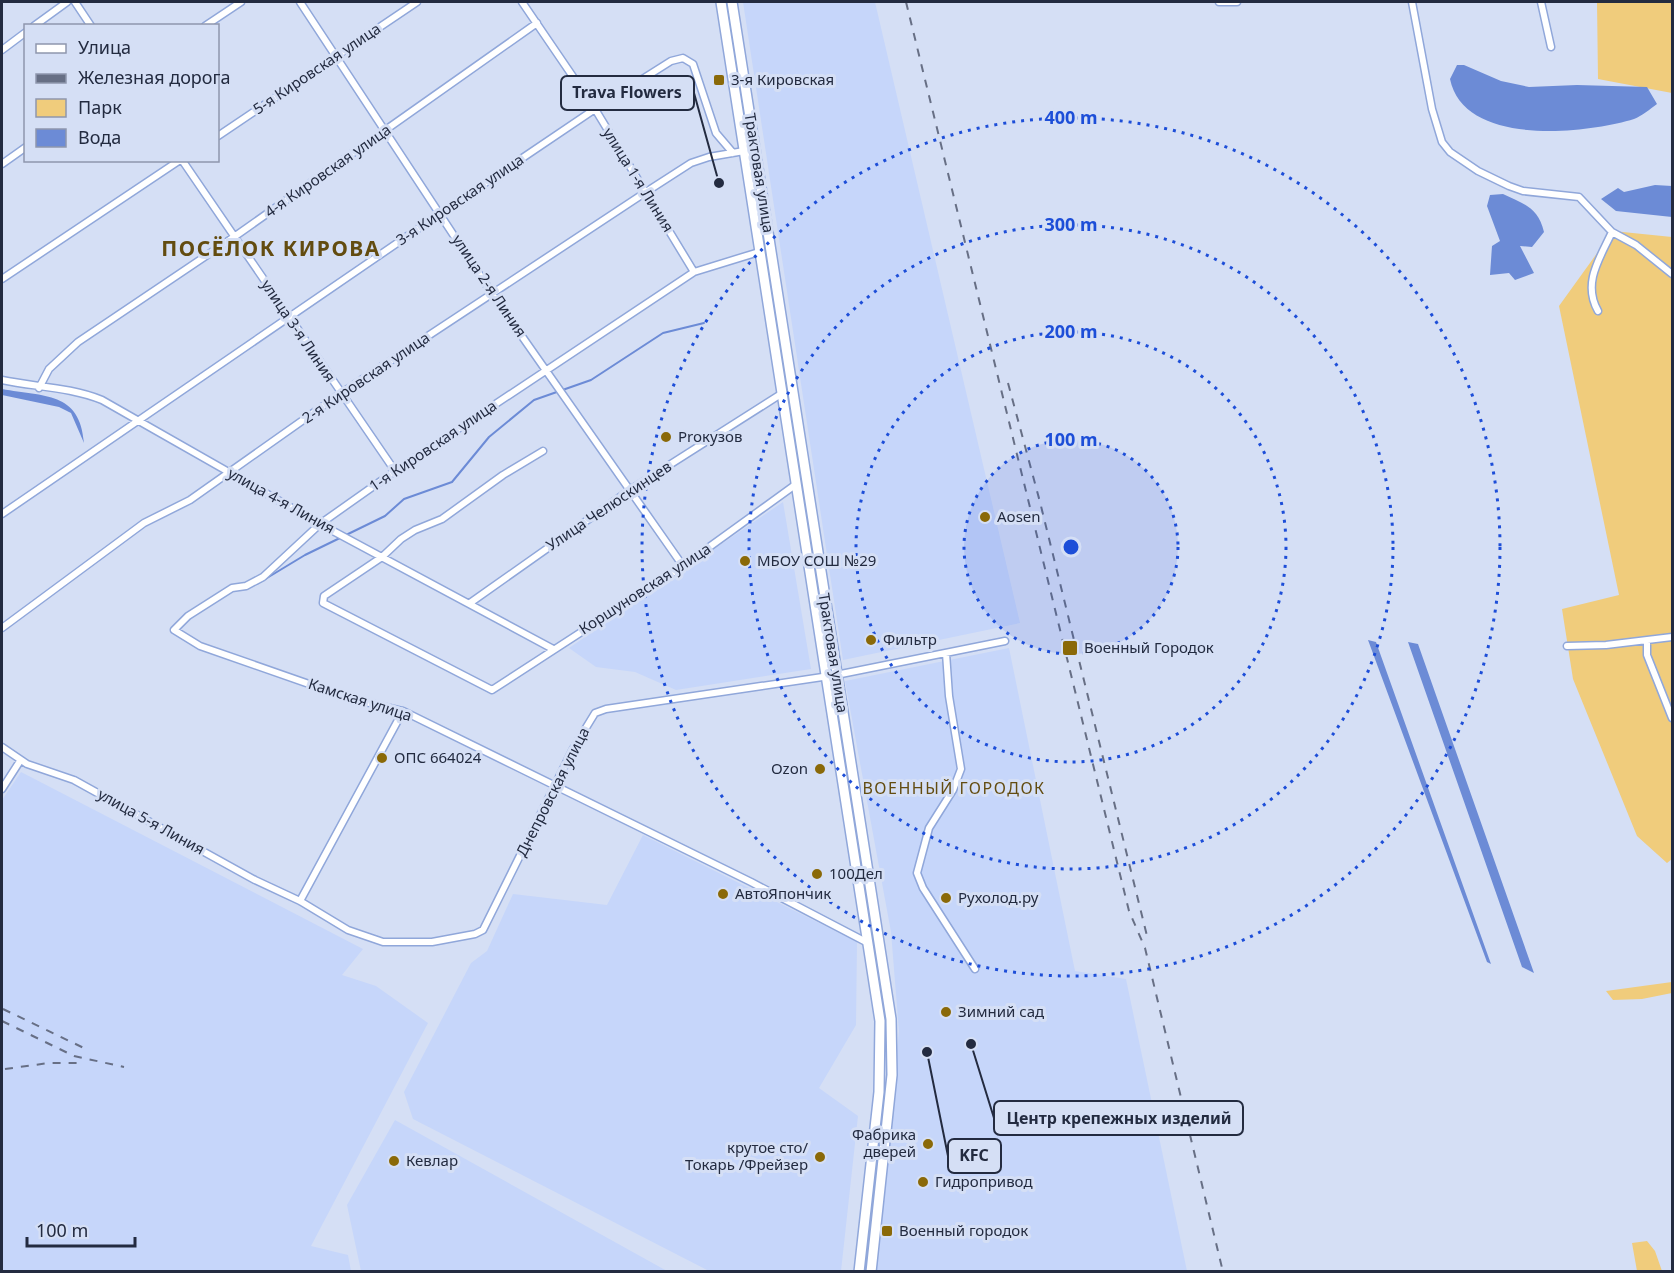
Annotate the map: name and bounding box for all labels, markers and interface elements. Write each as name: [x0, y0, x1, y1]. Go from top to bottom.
street label: 5-я Кировская улица: [249, 18, 384, 118]
legend: [24, 24, 219, 162]
text: Улица: [78, 35, 131, 59]
text: Железная дорога: [78, 65, 230, 89]
place label: 3-я Кировская: [731, 69, 834, 89]
marker: 3-я Кировская: [712, 73, 726, 87]
callout: Trava Flowers: [561, 76, 694, 110]
text: Trava Flowers: [572, 81, 682, 103]
text: Парк: [78, 95, 122, 119]
text: 400 m: [1044, 105, 1098, 129]
street label: Трактовая улица: [741, 112, 779, 234]
street label: 4-я Кировская улица: [260, 119, 394, 221]
street label: улица 1-я Линия: [599, 124, 679, 235]
text: Вода: [78, 125, 121, 149]
street label: 3-я Кировская улица: [392, 149, 527, 249]
text: 300 m: [1044, 212, 1098, 236]
street label: улица 2-я Линия: [448, 230, 531, 341]
district label: ПОСЁЛОК КИРОВА: [161, 234, 381, 262]
street label: улица 3-я Линия: [257, 275, 340, 386]
text: 200 m: [1044, 319, 1098, 343]
street label: 2-я Кировская улица: [298, 327, 433, 427]
street label: 1-я Кировская улица: [365, 395, 500, 495]
place label: Proкузов: [678, 426, 742, 446]
text: 100 m: [1044, 427, 1098, 451]
marker: Proкузов: [659, 430, 673, 444]
street label: Улица Челюскинцев: [542, 456, 675, 555]
street label: улица 4-я Линия: [224, 462, 339, 538]
place label: Aosen: [997, 506, 1041, 526]
marker: Aosen: [978, 510, 992, 524]
centre of rings: [1061, 537, 1081, 557]
street label: Коршуновская улица: [575, 538, 714, 638]
place label: МБОУ СОШ №29: [757, 550, 876, 570]
marker: МБОУ СОШ №29: [738, 554, 752, 568]
street label: Трактовая улица: [815, 592, 853, 714]
place label: Фильтр: [883, 629, 937, 649]
marker: Фильтр: [864, 633, 878, 647]
place label: Военный Городок: [1084, 637, 1214, 657]
marker: Военный Городок: [1061, 639, 1079, 657]
street label: Камская улица: [306, 673, 415, 725]
street label: Днепровская улица: [511, 724, 593, 860]
place label: ОПС 664024: [394, 747, 482, 767]
marker: ОПС 664024: [375, 751, 389, 765]
place label: Ozon: [771, 758, 808, 778]
marker: Ozon: [813, 762, 827, 776]
district label: ВОЕННЫЙ ГОРОДОК: [862, 777, 1046, 799]
street label: улица 5-я Линия: [94, 783, 209, 859]
place label: 100Дел: [829, 863, 883, 883]
marker: 100Дел: [810, 867, 824, 881]
place label: АвтоЯпончик: [735, 883, 831, 903]
marker: АвтоЯпончик: [716, 887, 730, 901]
place label: Рухолод.ру: [958, 887, 1039, 907]
marker: Рухолод.ру: [939, 891, 953, 905]
place label: Зимний сад: [958, 1001, 1044, 1021]
marker: Зимний сад: [939, 1005, 953, 1019]
callout: Центр крепежных изделий: [994, 1101, 1243, 1135]
text: Центр крепежных изделий: [1007, 1107, 1231, 1129]
place label: Фабрика дверей: [852, 1124, 916, 1161]
place label: крутое сто/ Токарь /Фрейзер: [685, 1137, 808, 1174]
marker: Фабрика дверей: [921, 1137, 935, 1151]
callout: KFC: [948, 1139, 1001, 1173]
text: KFC: [959, 1144, 989, 1166]
place label: Кевлар: [406, 1150, 458, 1170]
marker: крутое сто/ Токарь /Фрейзер: [813, 1150, 827, 1164]
marker: Кевлар: [387, 1154, 401, 1168]
place label: Гидропривод: [935, 1171, 1033, 1191]
marker: Гидропривод: [916, 1175, 930, 1189]
scale bar: [27, 1210, 135, 1248]
text: 100 m: [36, 1218, 88, 1242]
place label: Военный городок: [899, 1220, 1028, 1240]
marker: Военный городок: [880, 1224, 894, 1238]

